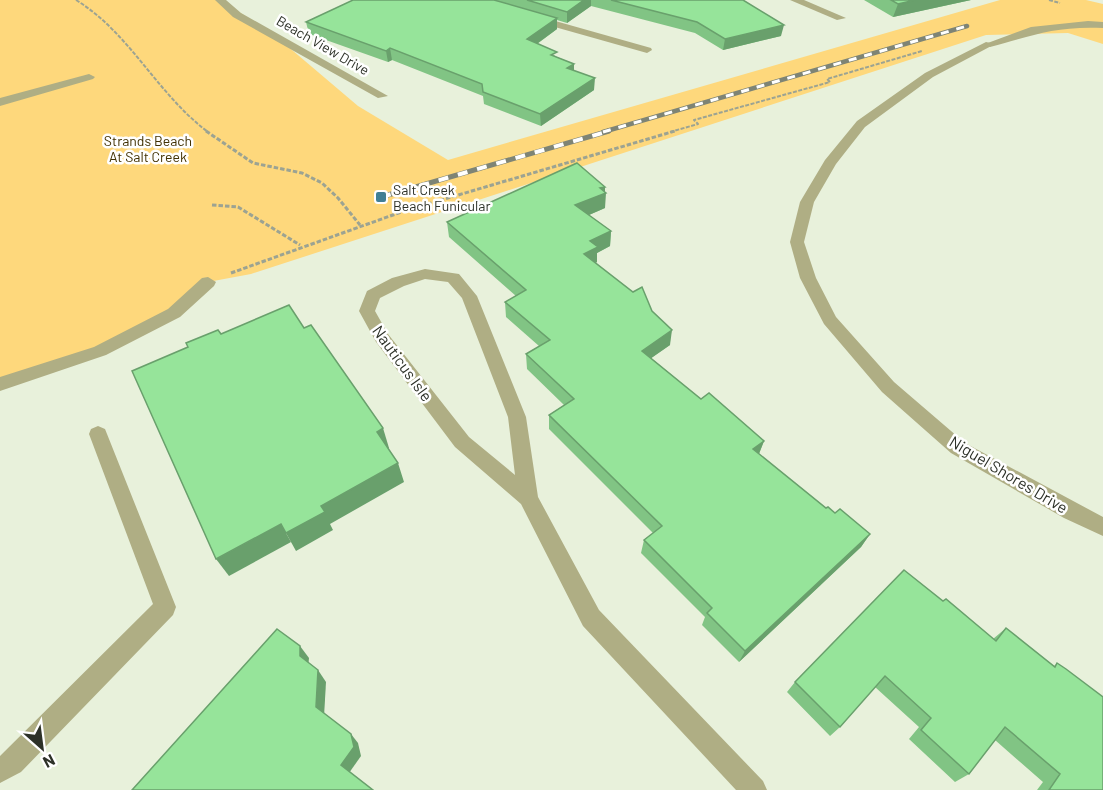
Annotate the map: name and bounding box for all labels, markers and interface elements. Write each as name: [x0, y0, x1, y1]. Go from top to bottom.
street label: Beach View Drive: [274, 12, 372, 78]
park label: Strands Beach At Salt Creek: [104, 132, 192, 165]
place label: Salt Creek Beach Funicular: [393, 181, 491, 214]
marker: Salt Creek Beach Funicular: [374, 190, 388, 204]
street label: Nauticus Isle: [369, 321, 437, 405]
street label: Niguel Shores Drive: [946, 431, 1072, 517]
north arrow: [12, 718, 72, 778]
text: N: [40, 751, 58, 773]

